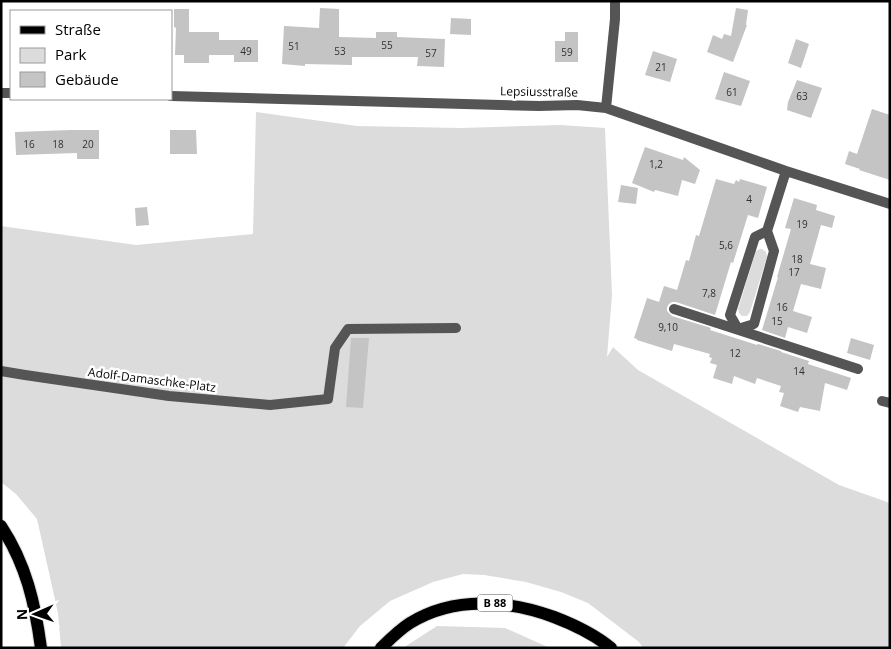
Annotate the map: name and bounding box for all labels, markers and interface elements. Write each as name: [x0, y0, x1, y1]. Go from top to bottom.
legend: [10, 10, 172, 100]
text: Straße: [55, 19, 101, 39]
house number: 55: [381, 38, 393, 52]
house number: 51: [288, 39, 300, 53]
text: Park: [55, 44, 86, 64]
house number: 49: [240, 44, 252, 58]
house number: 53: [334, 44, 346, 58]
house number: 59: [561, 45, 573, 59]
house number: 57: [425, 46, 437, 60]
house number: 21: [655, 60, 667, 74]
text: Gebäude: [55, 69, 119, 89]
street label: Lepsiusstraße: [500, 82, 578, 101]
house number: 61: [726, 85, 738, 99]
house number: 63: [796, 89, 808, 103]
house number: 16: [23, 137, 35, 151]
house number: 18: [52, 137, 64, 151]
house number: 20: [82, 137, 94, 151]
house number: 1,2: [649, 157, 663, 171]
house number: 4: [746, 192, 752, 206]
house number: 19: [796, 217, 808, 231]
house number: 5,6: [719, 238, 733, 252]
house number: 18: [791, 252, 803, 266]
house number: 17: [788, 265, 800, 279]
house number: 7,8: [702, 286, 716, 300]
house number: 16: [776, 300, 788, 314]
house number: 15: [771, 314, 783, 328]
house number: 9,10: [658, 320, 678, 334]
house number: 12: [729, 346, 741, 360]
street label: Adolf-Damaschke-Platz: [87, 363, 217, 396]
house number: 14: [793, 364, 805, 378]
north arrow: [10, 589, 60, 639]
road number: B 88: [478, 594, 512, 612]
text: N: [12, 608, 31, 620]

